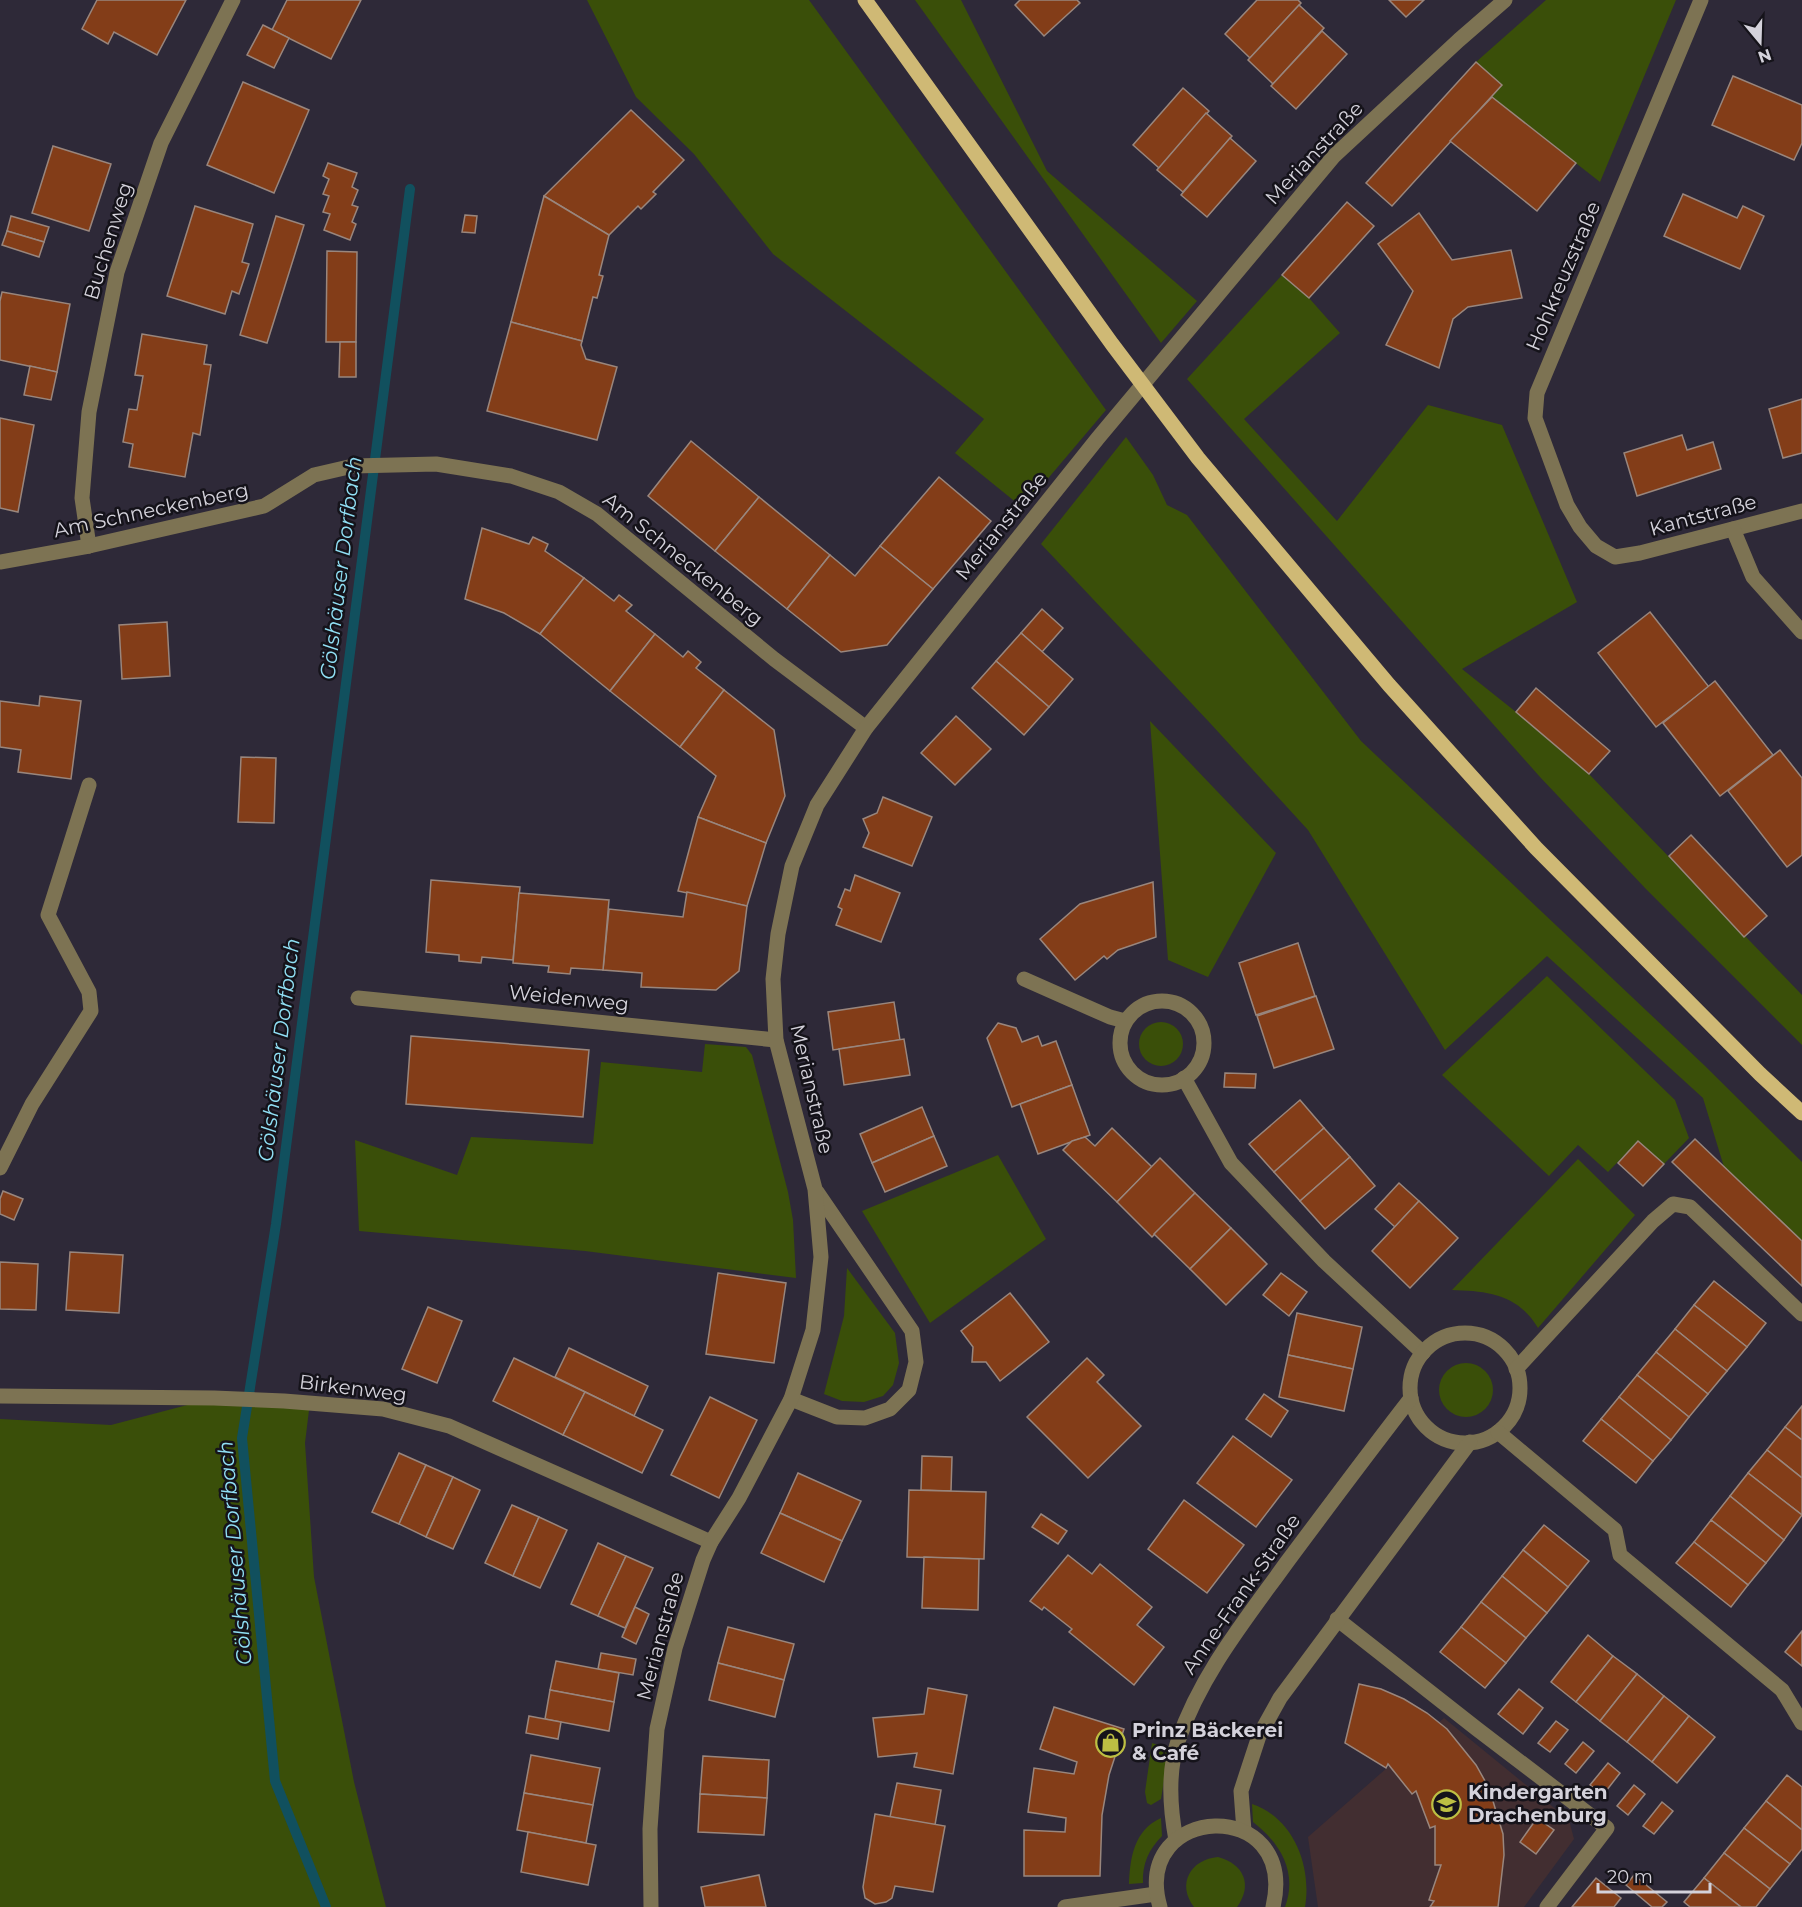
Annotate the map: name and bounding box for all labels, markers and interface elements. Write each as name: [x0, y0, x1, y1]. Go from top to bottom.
north arrow: [1730, 12, 1790, 72]
text: N: [1756, 45, 1774, 67]
street label: Merianstraße: [1260, 97, 1368, 209]
street label: Buchenweg: [79, 179, 137, 303]
street label: Hohkreuzstraße: [1521, 198, 1605, 354]
water label: Gölshäuser Dorfbach: [314, 455, 367, 681]
street label: Merianstraße: [950, 467, 1052, 585]
street label: Am Schneckenberg: [51, 478, 251, 542]
street label: Am Schneckenberg: [598, 487, 768, 631]
street label: Kantstraße: [1647, 489, 1759, 541]
water label: Gölshäuser Dorfbach: [252, 937, 305, 1163]
street label: Weidenweg: [508, 980, 630, 1016]
street label: Merianstraße: [785, 1022, 839, 1156]
street label: Birkenweg: [298, 1369, 408, 1407]
water label: Gölshäuser Dorfbach: [212, 1440, 257, 1666]
street label: Anne-Frank-Straße: [1177, 1509, 1305, 1679]
street label: Merianstraße: [631, 1569, 689, 1703]
place label: Prinz Bäckerei & Café: [1132, 1718, 1283, 1765]
shop icon: Prinz Bäckerei & Café: [1095, 1726, 1127, 1758]
place label: Kindergarten Drachenburg: [1468, 1780, 1608, 1827]
school or university icon: Kindergarten Drachenburg: [1431, 1788, 1463, 1820]
scale bar: [1598, 1856, 1710, 1894]
text: 20 m: [1607, 1866, 1653, 1888]

